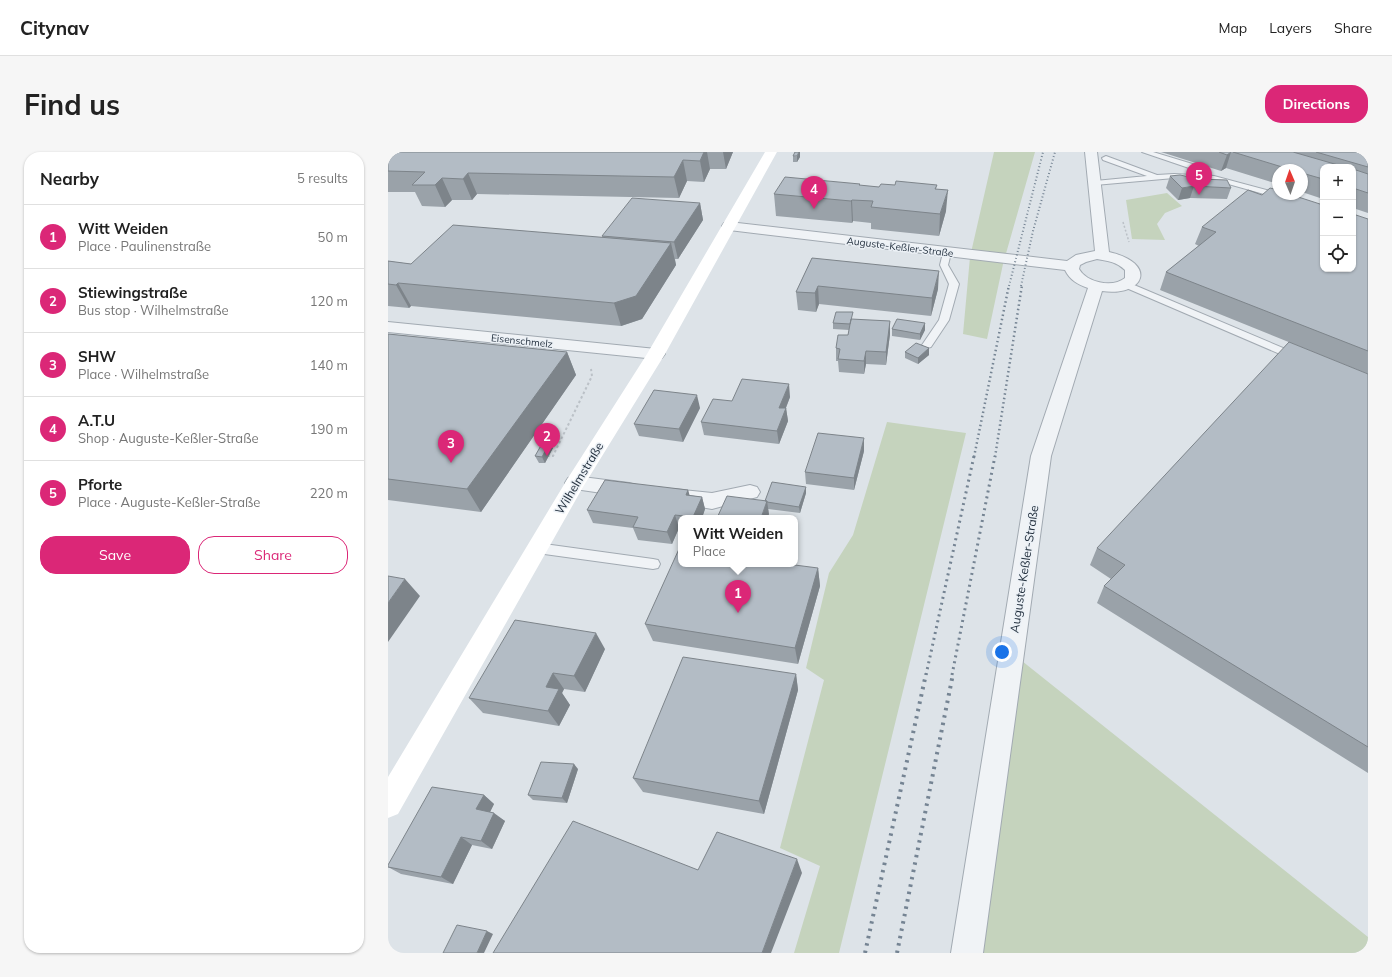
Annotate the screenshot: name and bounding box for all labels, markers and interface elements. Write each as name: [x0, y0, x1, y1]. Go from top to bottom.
text: Citynav: [20, 16, 89, 40]
text: Map: [1218, 19, 1247, 37]
text: Layers: [1269, 19, 1312, 37]
text: Share: [1334, 19, 1372, 37]
button: Directions: [1265, 85, 1368, 123]
text: Find us: [24, 87, 120, 122]
pin: 5: [1186, 162, 1212, 195]
north arrow: [1272, 164, 1308, 200]
map controls: [1320, 164, 1356, 272]
button: +: [1320, 164, 1356, 200]
text: Nearby: [40, 168, 99, 189]
text: 5 results: [297, 170, 348, 186]
pin: 4: [801, 176, 827, 209]
button: −: [1320, 200, 1356, 236]
text: Witt Weiden: [78, 219, 168, 238]
text: 1: [49, 229, 57, 245]
text: 50 m: [318, 229, 348, 245]
street label: Auguste-Keßler-Straße: [846, 234, 954, 260]
button: locate: [1320, 236, 1356, 272]
text: Place · Paulinenstraße: [78, 238, 211, 254]
text: Stiewingstraße: [78, 283, 187, 302]
text: 2: [49, 293, 57, 309]
text: 120 m: [310, 293, 348, 309]
text: Bus stop · Wilhelmstraße: [78, 302, 229, 318]
street label: Eisenschmelz: [490, 331, 554, 351]
text: SHW: [78, 347, 116, 366]
text: 3: [49, 357, 57, 373]
text: 140 m: [310, 357, 348, 373]
text: Place · Wilhelmstraße: [78, 366, 209, 382]
text: A.T.U: [78, 411, 115, 430]
text: 4: [49, 421, 57, 437]
text: 190 m: [310, 421, 348, 437]
pin: 2: [534, 423, 560, 456]
text: Shop · Auguste-Keßler-Straße: [78, 430, 258, 446]
pin: 3: [438, 430, 464, 463]
street label: Wilhelmstraße: [552, 439, 606, 517]
text: Pforte: [78, 475, 122, 494]
text: 5: [49, 485, 57, 501]
text: 220 m: [310, 485, 348, 501]
text: Place · Auguste-Keßler-Straße: [78, 494, 260, 510]
street label: Auguste-Keßler-Straße: [1007, 504, 1041, 634]
popup: [678, 515, 798, 567]
text: Witt Weiden: [693, 524, 783, 543]
button: Save: [40, 536, 190, 574]
button: Share: [198, 536, 348, 574]
text: Place: [693, 543, 726, 559]
pin: 1: [725, 580, 751, 613]
your location: [992, 642, 1012, 662]

